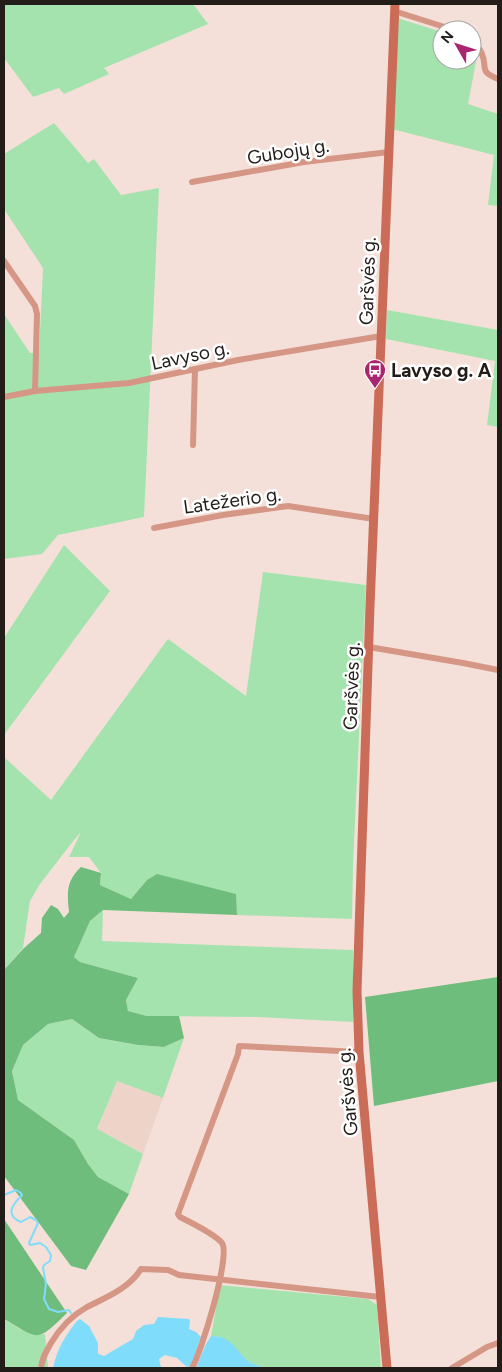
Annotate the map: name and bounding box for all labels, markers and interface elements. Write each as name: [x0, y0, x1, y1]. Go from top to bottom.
north arrow: [432, 20, 482, 70]
text: N: [437, 28, 457, 47]
street label: Gubojų g.: [245, 134, 331, 169]
street label: Garšvės g.: [354, 237, 381, 325]
street label: Lavyso g.: [149, 336, 231, 375]
bus stop icon: Lavyso g. A: [363, 358, 387, 389]
place label: Lavyso g. A: [391, 359, 492, 382]
street label: Latežerio g.: [182, 482, 282, 519]
street label: Garšvės g.: [338, 642, 365, 730]
street label: Garšvės g.: [332, 1047, 363, 1137]

